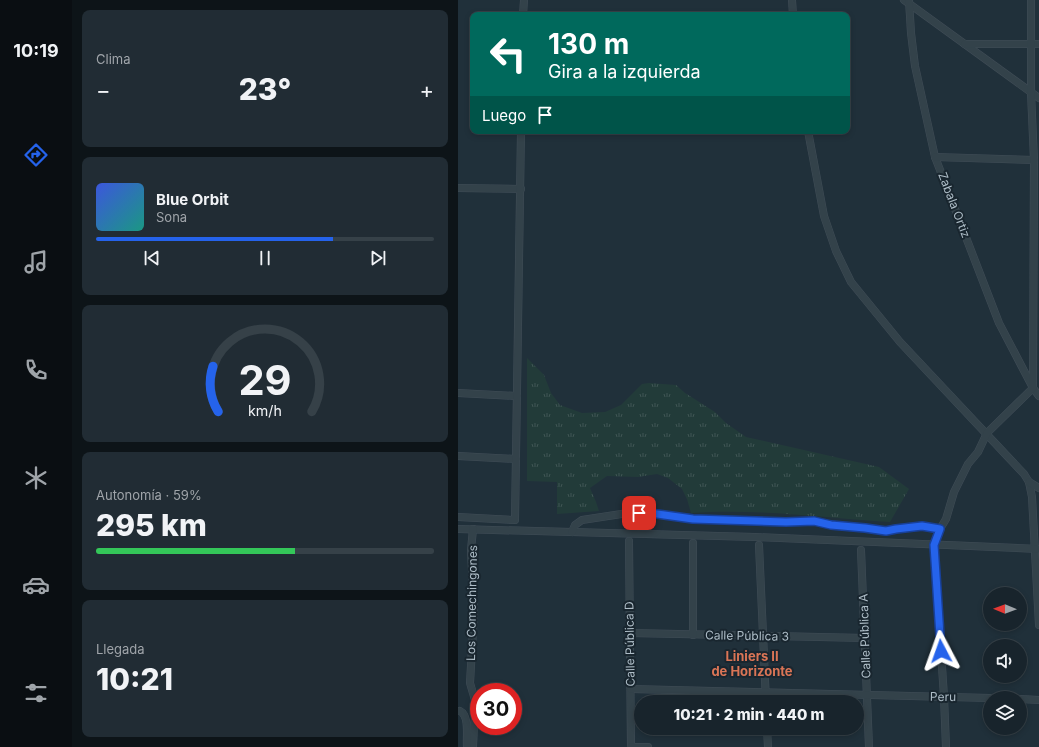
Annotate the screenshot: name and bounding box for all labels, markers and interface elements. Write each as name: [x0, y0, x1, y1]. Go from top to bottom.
text: 130 m: [548, 27, 629, 61]
icon: left: [482, 28, 534, 80]
text: 10:19: [13, 40, 59, 61]
text: Clima: [96, 51, 130, 67]
text: Gira a la izquierda: [548, 61, 701, 82]
text: 23°: [239, 71, 291, 107]
text: −: [96, 77, 111, 103]
text: +: [419, 77, 434, 103]
icon: arrive: [534, 104, 556, 126]
text: Luego: [482, 106, 526, 125]
icon: directions: [22, 141, 50, 169]
street label: Zabala Ortiz: [935, 170, 974, 240]
text: Blue Orbit: [156, 190, 229, 209]
text: Sona: [156, 209, 187, 225]
icon: previous: [141, 247, 163, 269]
icon: pause: [254, 247, 276, 269]
icon: next: [367, 247, 389, 269]
icon: music: [22, 248, 50, 276]
text: 29: [238, 354, 292, 404]
icon: phone: [22, 356, 50, 384]
text: km/h: [248, 401, 282, 418]
icon: climate: [22, 464, 50, 492]
text: Autonomía · 59%: [96, 487, 202, 503]
pin: [622, 496, 656, 530]
icon: arrive: [628, 502, 650, 524]
text: 295 km: [96, 507, 207, 543]
street label: Los Comechingones: [463, 545, 480, 661]
icon: car: [22, 571, 50, 599]
north arrow: [983, 587, 1027, 631]
map controls: [983, 587, 1027, 735]
street label: Calle Pública A: [856, 593, 873, 679]
street label: Calle Pública D: [621, 601, 638, 687]
street label: Calle Pública 3: [705, 627, 789, 644]
position arrow: [920, 630, 962, 672]
button: sound: [983, 639, 1027, 683]
text: Llegada: [96, 641, 145, 657]
district label: Liniers II de Horizonte: [711, 648, 793, 679]
text: 10:21: [96, 661, 173, 697]
icon: filters: [22, 679, 50, 707]
speed limit sign: 30: [470, 683, 522, 735]
street label: Peru: [930, 689, 956, 704]
button: layers: [983, 691, 1027, 735]
text: 10:21 · 2 min · 440 m: [674, 705, 824, 724]

